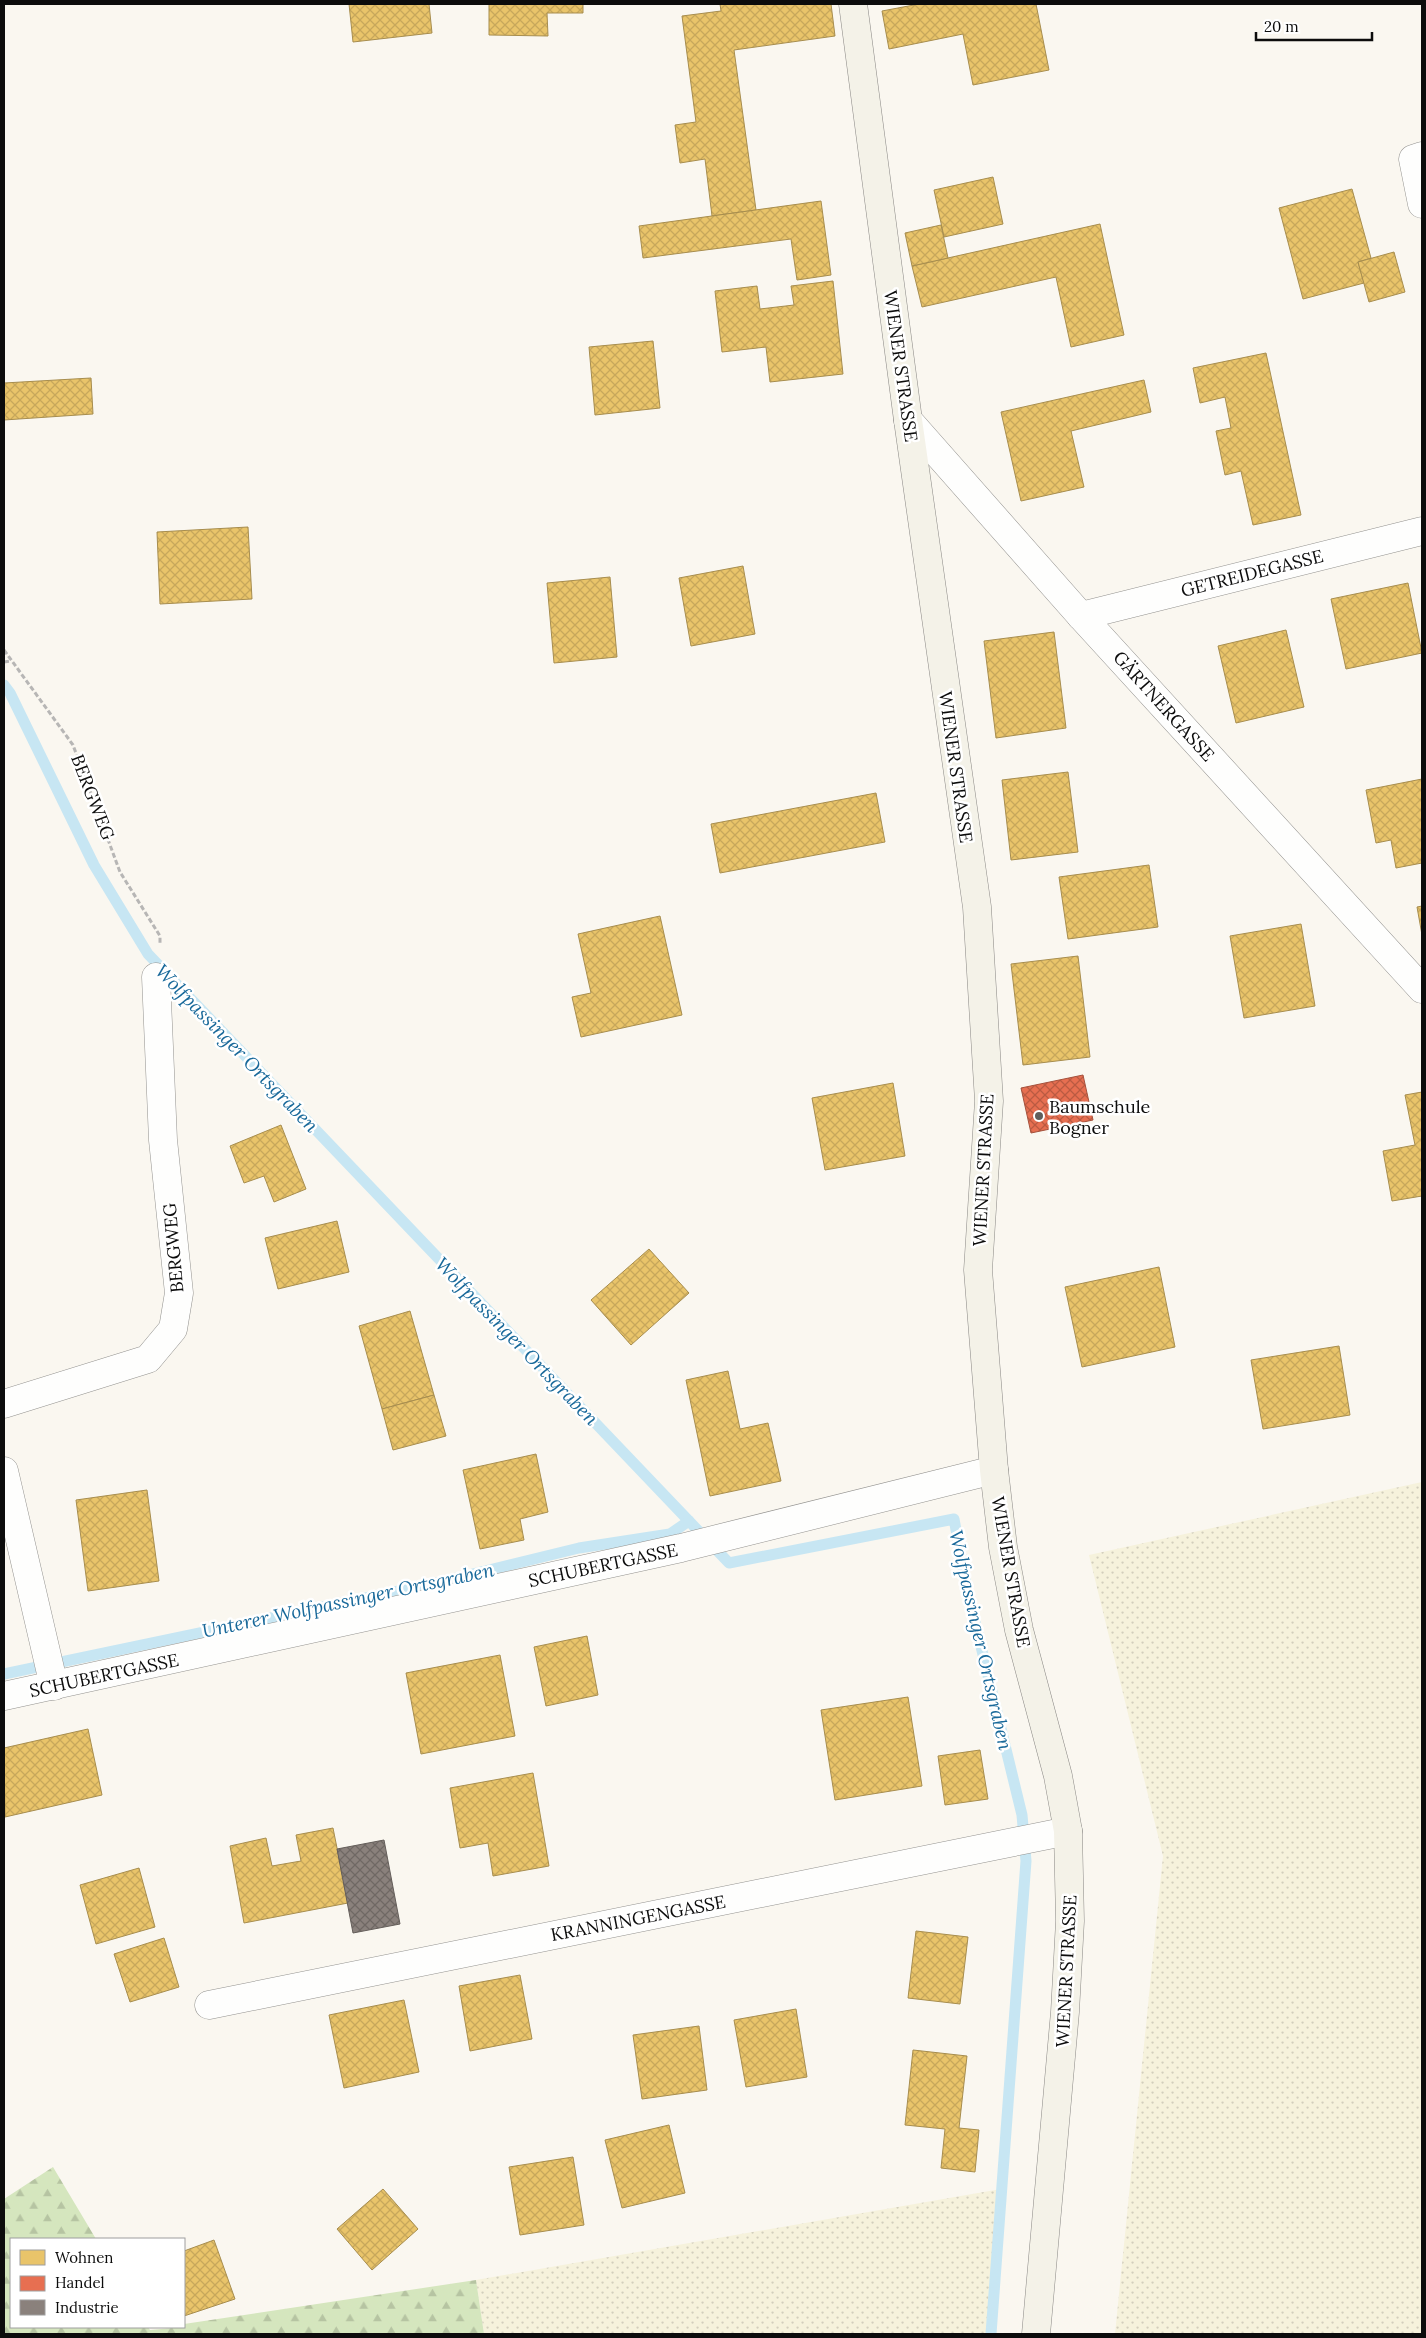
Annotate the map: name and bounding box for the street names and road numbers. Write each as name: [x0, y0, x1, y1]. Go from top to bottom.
street label: WIENER STRASSE: [879, 289, 923, 443]
street label: GETREIDEGASSE: [1178, 544, 1326, 602]
street label: GÄRTNERGASSE: [1108, 646, 1220, 766]
street label: WIENER STRASSE: [934, 690, 978, 844]
street label: BERGWEG: [66, 751, 120, 843]
street label: WIENER STRASSE: [968, 1093, 998, 1247]
street label: BERGWEG: [158, 1202, 188, 1294]
street label: WIENER STRASSE: [986, 1495, 1036, 1649]
street label: SCHUBERTGASSE: [526, 1538, 680, 1592]
street label: SCHUBERTGASSE: [27, 1648, 181, 1702]
street label: KRANNINGENGASSE: [548, 1890, 728, 1946]
street label: WIENER STRASSE: [1051, 1894, 1081, 2048]

